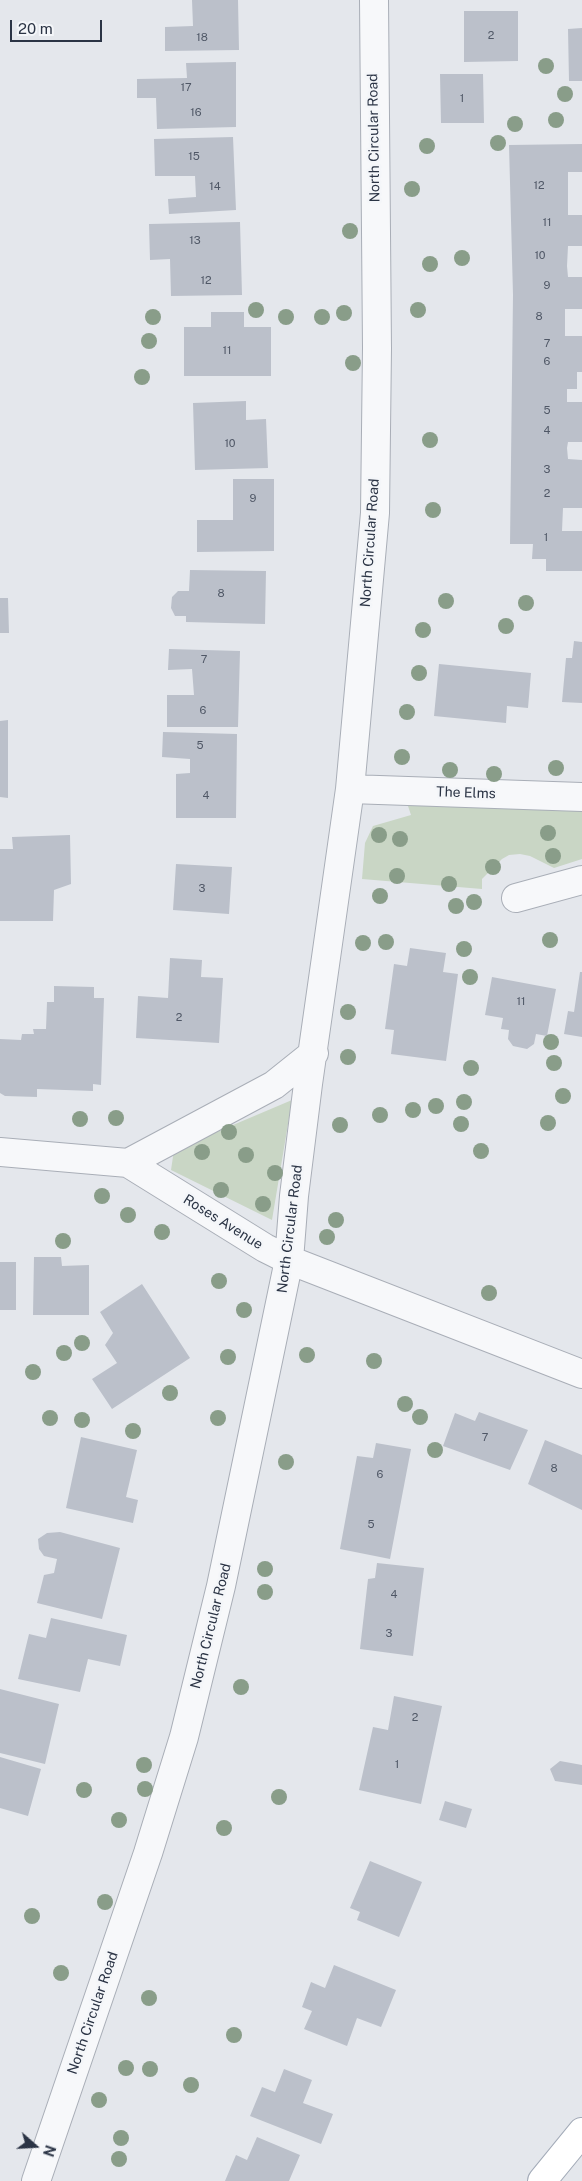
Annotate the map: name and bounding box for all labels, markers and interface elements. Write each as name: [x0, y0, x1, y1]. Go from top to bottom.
scale bar: [12, 10, 105, 42]
text: 20 m: [18, 20, 53, 37]
house number: 2: [488, 29, 494, 43]
house number: 18: [196, 31, 208, 45]
street label: North Circular Road: [364, 73, 384, 203]
house number: 17: [180, 81, 192, 95]
house number: 1: [460, 92, 464, 106]
house number: 16: [190, 106, 202, 120]
house number: 15: [188, 150, 200, 164]
house number: 12: [533, 179, 545, 193]
house number: 14: [209, 180, 221, 194]
house number: 11: [543, 216, 551, 230]
house number: 13: [189, 234, 201, 248]
house number: 10: [534, 249, 546, 263]
house number: 12: [200, 274, 212, 288]
house number: 9: [544, 279, 550, 293]
house number: 8: [535, 310, 543, 324]
house number: 7: [544, 337, 550, 351]
house number: 11: [223, 344, 231, 358]
house number: 6: [544, 355, 550, 369]
house number: 5: [543, 404, 551, 418]
house number: 4: [544, 424, 550, 438]
house number: 10: [224, 437, 236, 451]
house number: 3: [544, 463, 550, 477]
street label: North Circular Road: [357, 478, 383, 608]
house number: 2: [544, 487, 550, 501]
house number: 9: [250, 492, 256, 506]
house number: 1: [544, 531, 548, 545]
house number: 8: [217, 587, 225, 601]
house number: 7: [201, 653, 207, 667]
house number: 6: [200, 704, 206, 718]
house number: 5: [196, 739, 204, 753]
street label: The Elms: [436, 784, 496, 802]
house number: 4: [203, 789, 209, 803]
house number: 3: [199, 882, 205, 896]
house number: 11: [517, 995, 525, 1009]
house number: 2: [176, 1011, 182, 1025]
street label: North Circular Road: [274, 1164, 306, 1294]
street label: Roses Avenue: [180, 1191, 266, 1253]
house number: 7: [482, 1431, 488, 1445]
house number: 8: [550, 1462, 558, 1476]
house number: 6: [377, 1468, 383, 1482]
house number: 5: [367, 1518, 375, 1532]
street label: North Circular Road: [187, 1561, 235, 1691]
house number: 4: [391, 1588, 397, 1602]
house number: 3: [386, 1627, 392, 1641]
house number: 2: [412, 1711, 418, 1725]
house number: 1: [395, 1758, 399, 1772]
street label: North Circular Road: [64, 1949, 122, 2077]
north arrow: [10, 2121, 60, 2171]
text: N: [40, 2143, 59, 2159]

